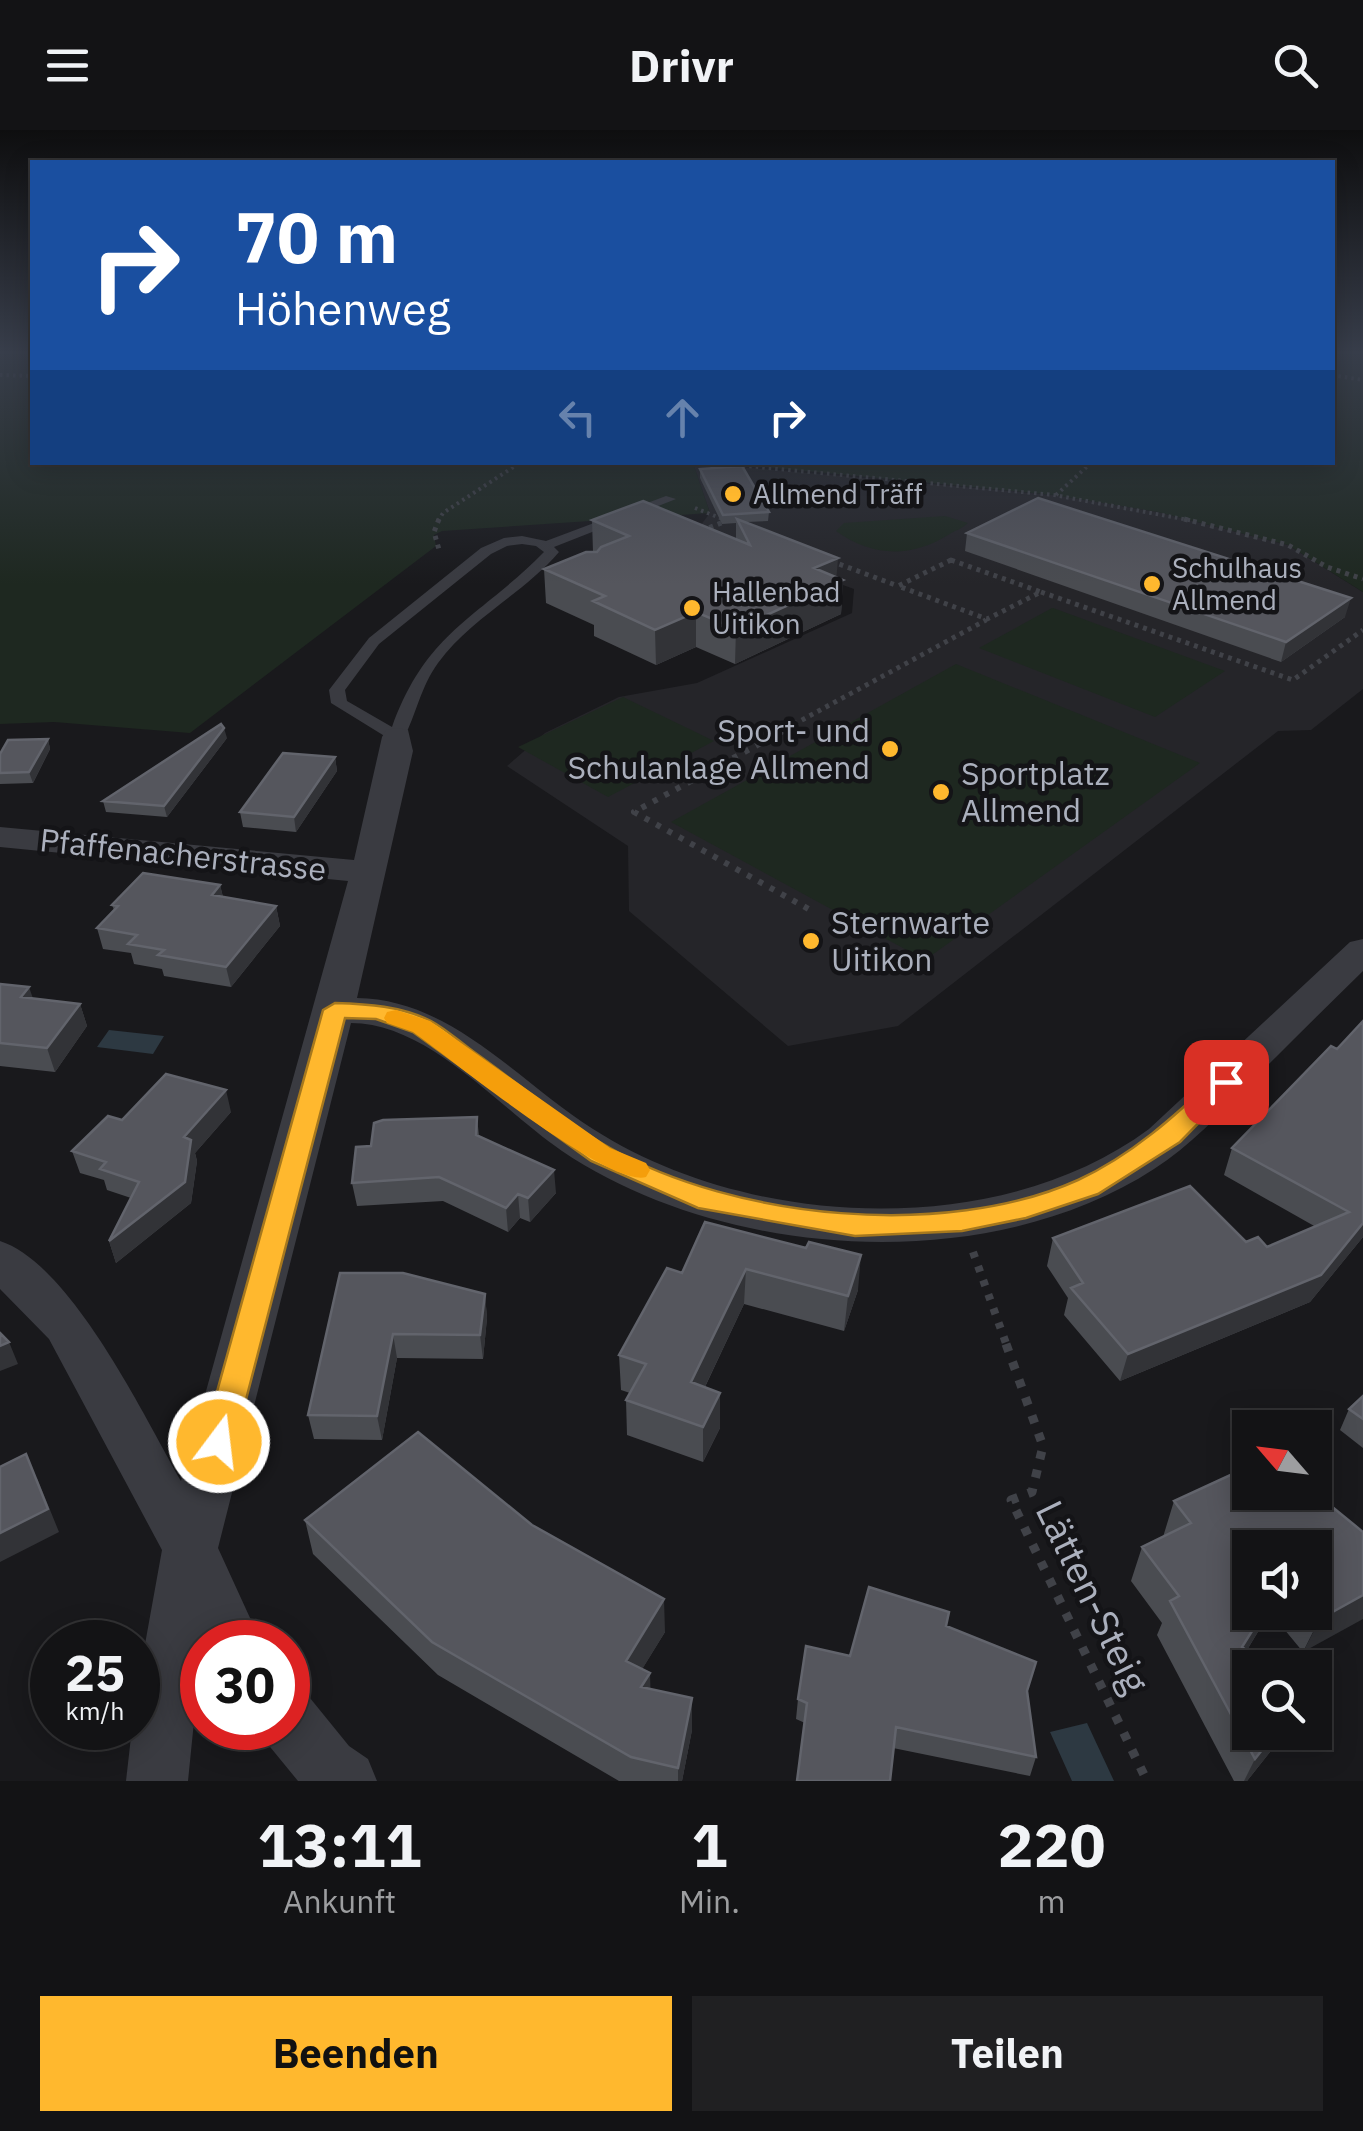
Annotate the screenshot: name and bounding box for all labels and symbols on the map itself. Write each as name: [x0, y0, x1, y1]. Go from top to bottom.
place label: Allmend Träff: [753, 475, 923, 512]
marker: Allmend Träff: [722, 483, 744, 505]
place label: Schulhaus Allmend: [1172, 549, 1302, 618]
place label: Hallenbad Uitikon: [712, 573, 841, 642]
marker: Schulhaus Allmend: [1141, 573, 1163, 595]
marker: Hallenbad Uitikon: [681, 597, 703, 619]
place label: Sport- und Schulanlage Allmend: [567, 709, 870, 788]
marker: Sport- und Schulanlage Allmend: [879, 738, 901, 760]
place label: Sportplatz Allmend: [961, 752, 1110, 831]
marker: Sportplatz Allmend: [930, 781, 952, 803]
street label: Pfaffenacherstrasse: [38, 818, 328, 890]
place label: Sternwarte Uitikon: [831, 901, 990, 980]
marker: Sternwarte Uitikon: [800, 930, 822, 952]
pin: [1184, 1040, 1269, 1125]
position arrow: [167, 1390, 271, 1494]
north arrow: [1232, 1410, 1332, 1510]
street label: Lätten-Steig: [1026, 1492, 1161, 1701]
speed limit sign: 30: [180, 1620, 310, 1750]

